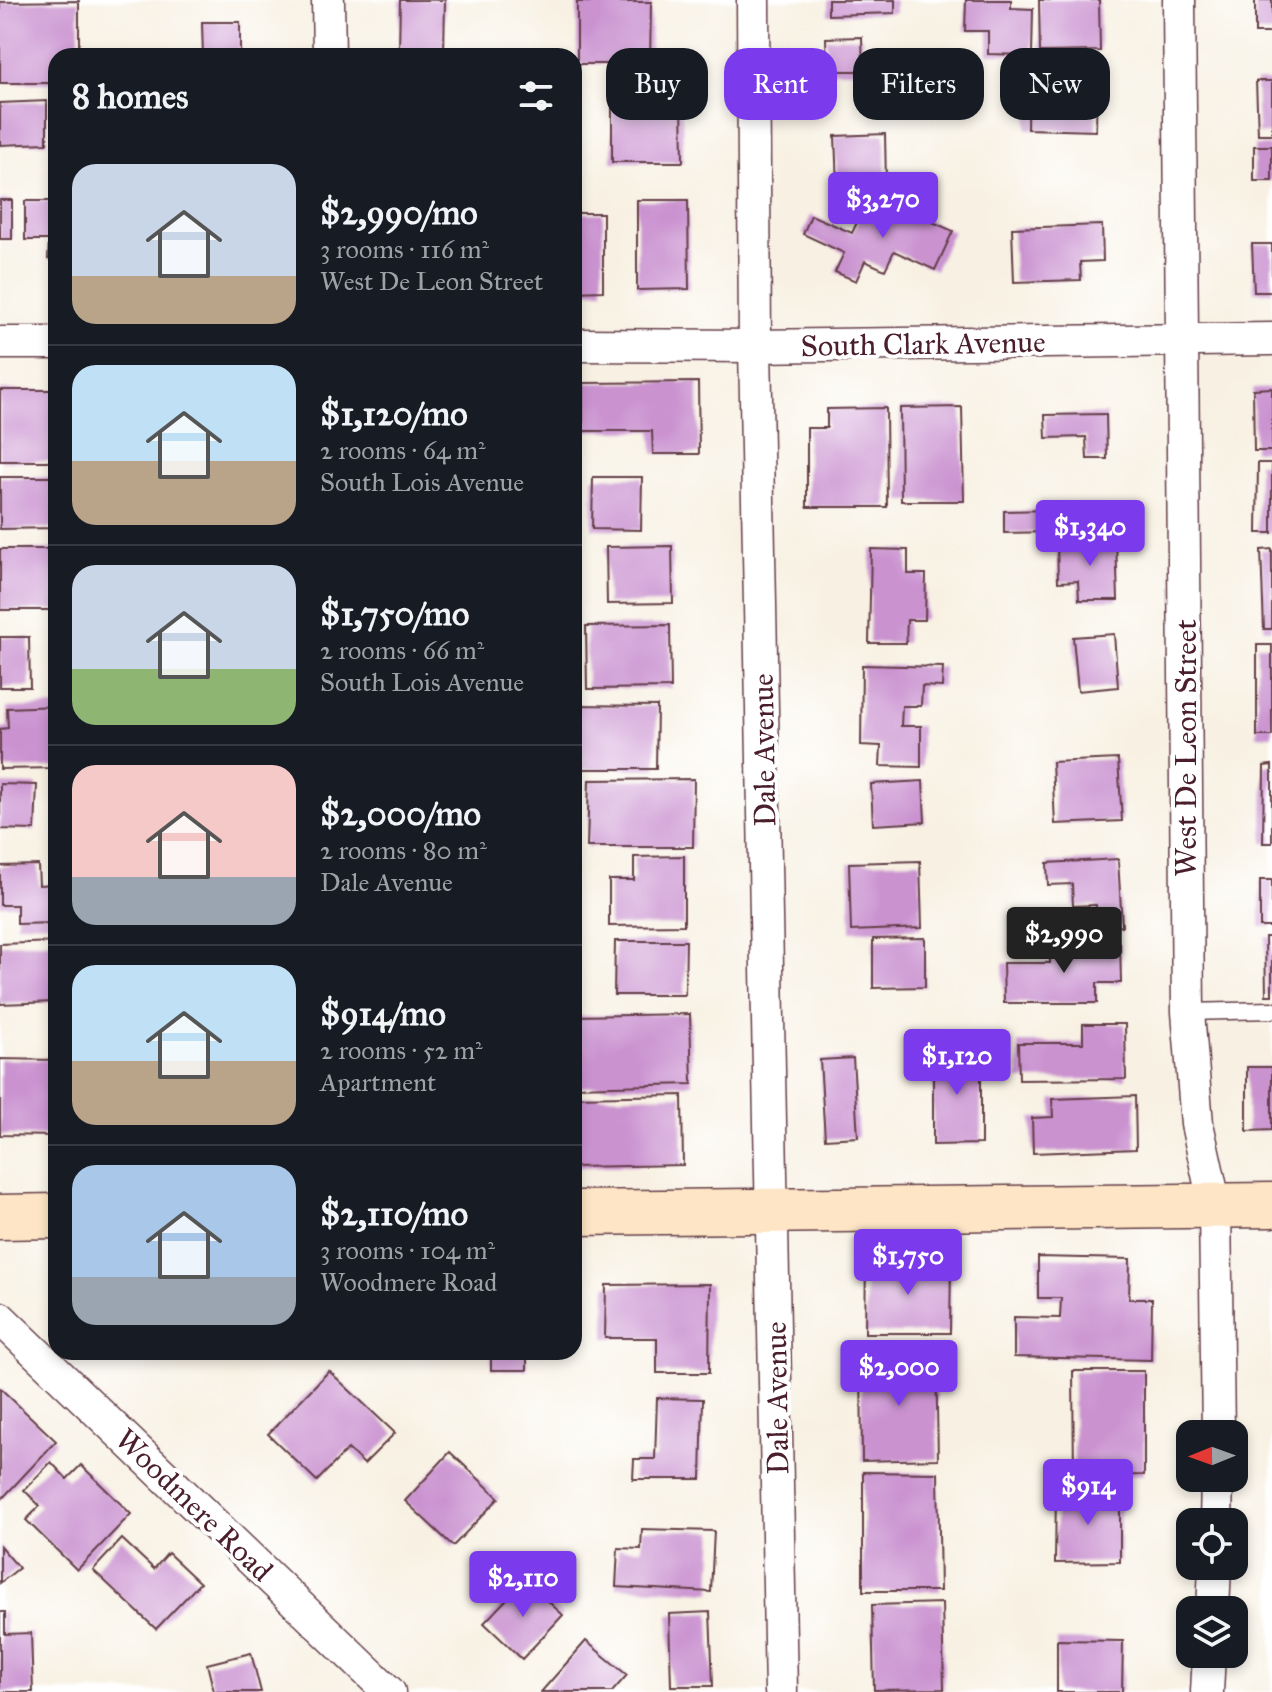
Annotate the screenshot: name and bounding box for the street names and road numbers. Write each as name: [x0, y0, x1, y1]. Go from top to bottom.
street label: South Clark Avenue: [800, 324, 1046, 364]
street label: West De Leon Street: [1168, 619, 1204, 877]
street label: Dale Avenue: [745, 673, 783, 827]
street label: Dale Avenue: [758, 1321, 796, 1475]
street label: Woodmere Road: [108, 1421, 280, 1589]

